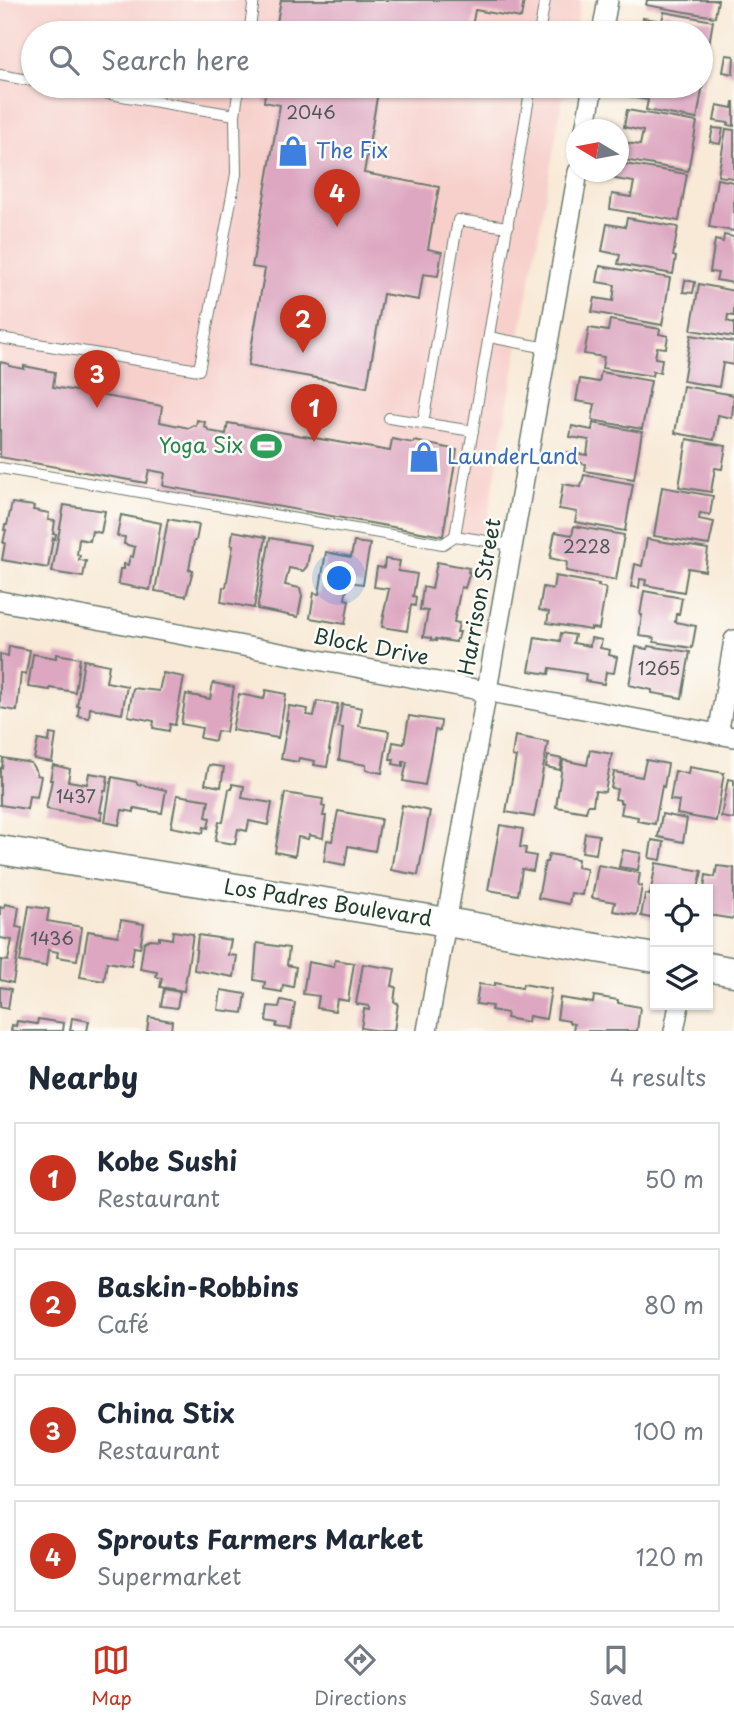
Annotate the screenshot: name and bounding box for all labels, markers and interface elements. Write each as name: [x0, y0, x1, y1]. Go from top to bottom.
search box: [21, 21, 713, 98]
text: Search here: [101, 40, 250, 79]
icon: search: [45, 41, 83, 79]
house number: 2046: [286, 98, 336, 125]
north arrow: [566, 119, 629, 182]
place label: The Fix: [316, 133, 388, 165]
shop icon: The Fix: [276, 134, 310, 168]
pin: 4: [314, 169, 360, 227]
pin: 2: [280, 295, 326, 353]
pin: 3: [74, 350, 120, 408]
pin: 1: [291, 384, 337, 442]
place label: Yoga Six: [159, 428, 243, 460]
sports icon: Yoga Six: [249, 429, 283, 463]
place label: LaunderLand: [447, 439, 578, 471]
shop icon: LaunderLand: [407, 440, 441, 474]
street label: Harrison Street: [448, 516, 508, 678]
house number: 2228: [563, 532, 611, 559]
your location: [322, 561, 356, 595]
street label: Block Drive: [311, 618, 432, 672]
house number: 1265: [638, 654, 680, 681]
house number: 1437: [56, 782, 96, 809]
street label: Los Padres Boulevard: [222, 869, 435, 933]
map controls: [650, 884, 713, 1010]
button: locate: [650, 884, 713, 947]
house number: 1436: [30, 924, 74, 951]
button: layers: [650, 947, 713, 1010]
text: Nearby: [28, 1054, 138, 1099]
text: 4 results: [610, 1059, 706, 1094]
text: Kobe Sushi: [97, 1141, 237, 1180]
text: 1: [48, 1161, 59, 1196]
text: 50 m: [644, 1161, 704, 1196]
text: Restaurant: [97, 1180, 220, 1215]
text: Baskin-Robbins: [97, 1267, 299, 1306]
text: 2: [45, 1287, 61, 1322]
text: 80 m: [644, 1287, 704, 1322]
text: Café: [97, 1306, 149, 1341]
text: China Stix: [97, 1393, 235, 1432]
text: 3: [45, 1413, 61, 1448]
text: 100 m: [634, 1413, 704, 1448]
text: Restaurant: [97, 1432, 220, 1467]
text: Sprouts Farmers Market: [97, 1519, 423, 1558]
text: 4: [45, 1539, 61, 1574]
text: 120 m: [636, 1539, 704, 1574]
text: Supermarket: [97, 1558, 241, 1593]
tab: Map: [91, 1641, 132, 1711]
tab: Directions: [314, 1641, 407, 1711]
tab: Saved: [589, 1641, 643, 1711]

